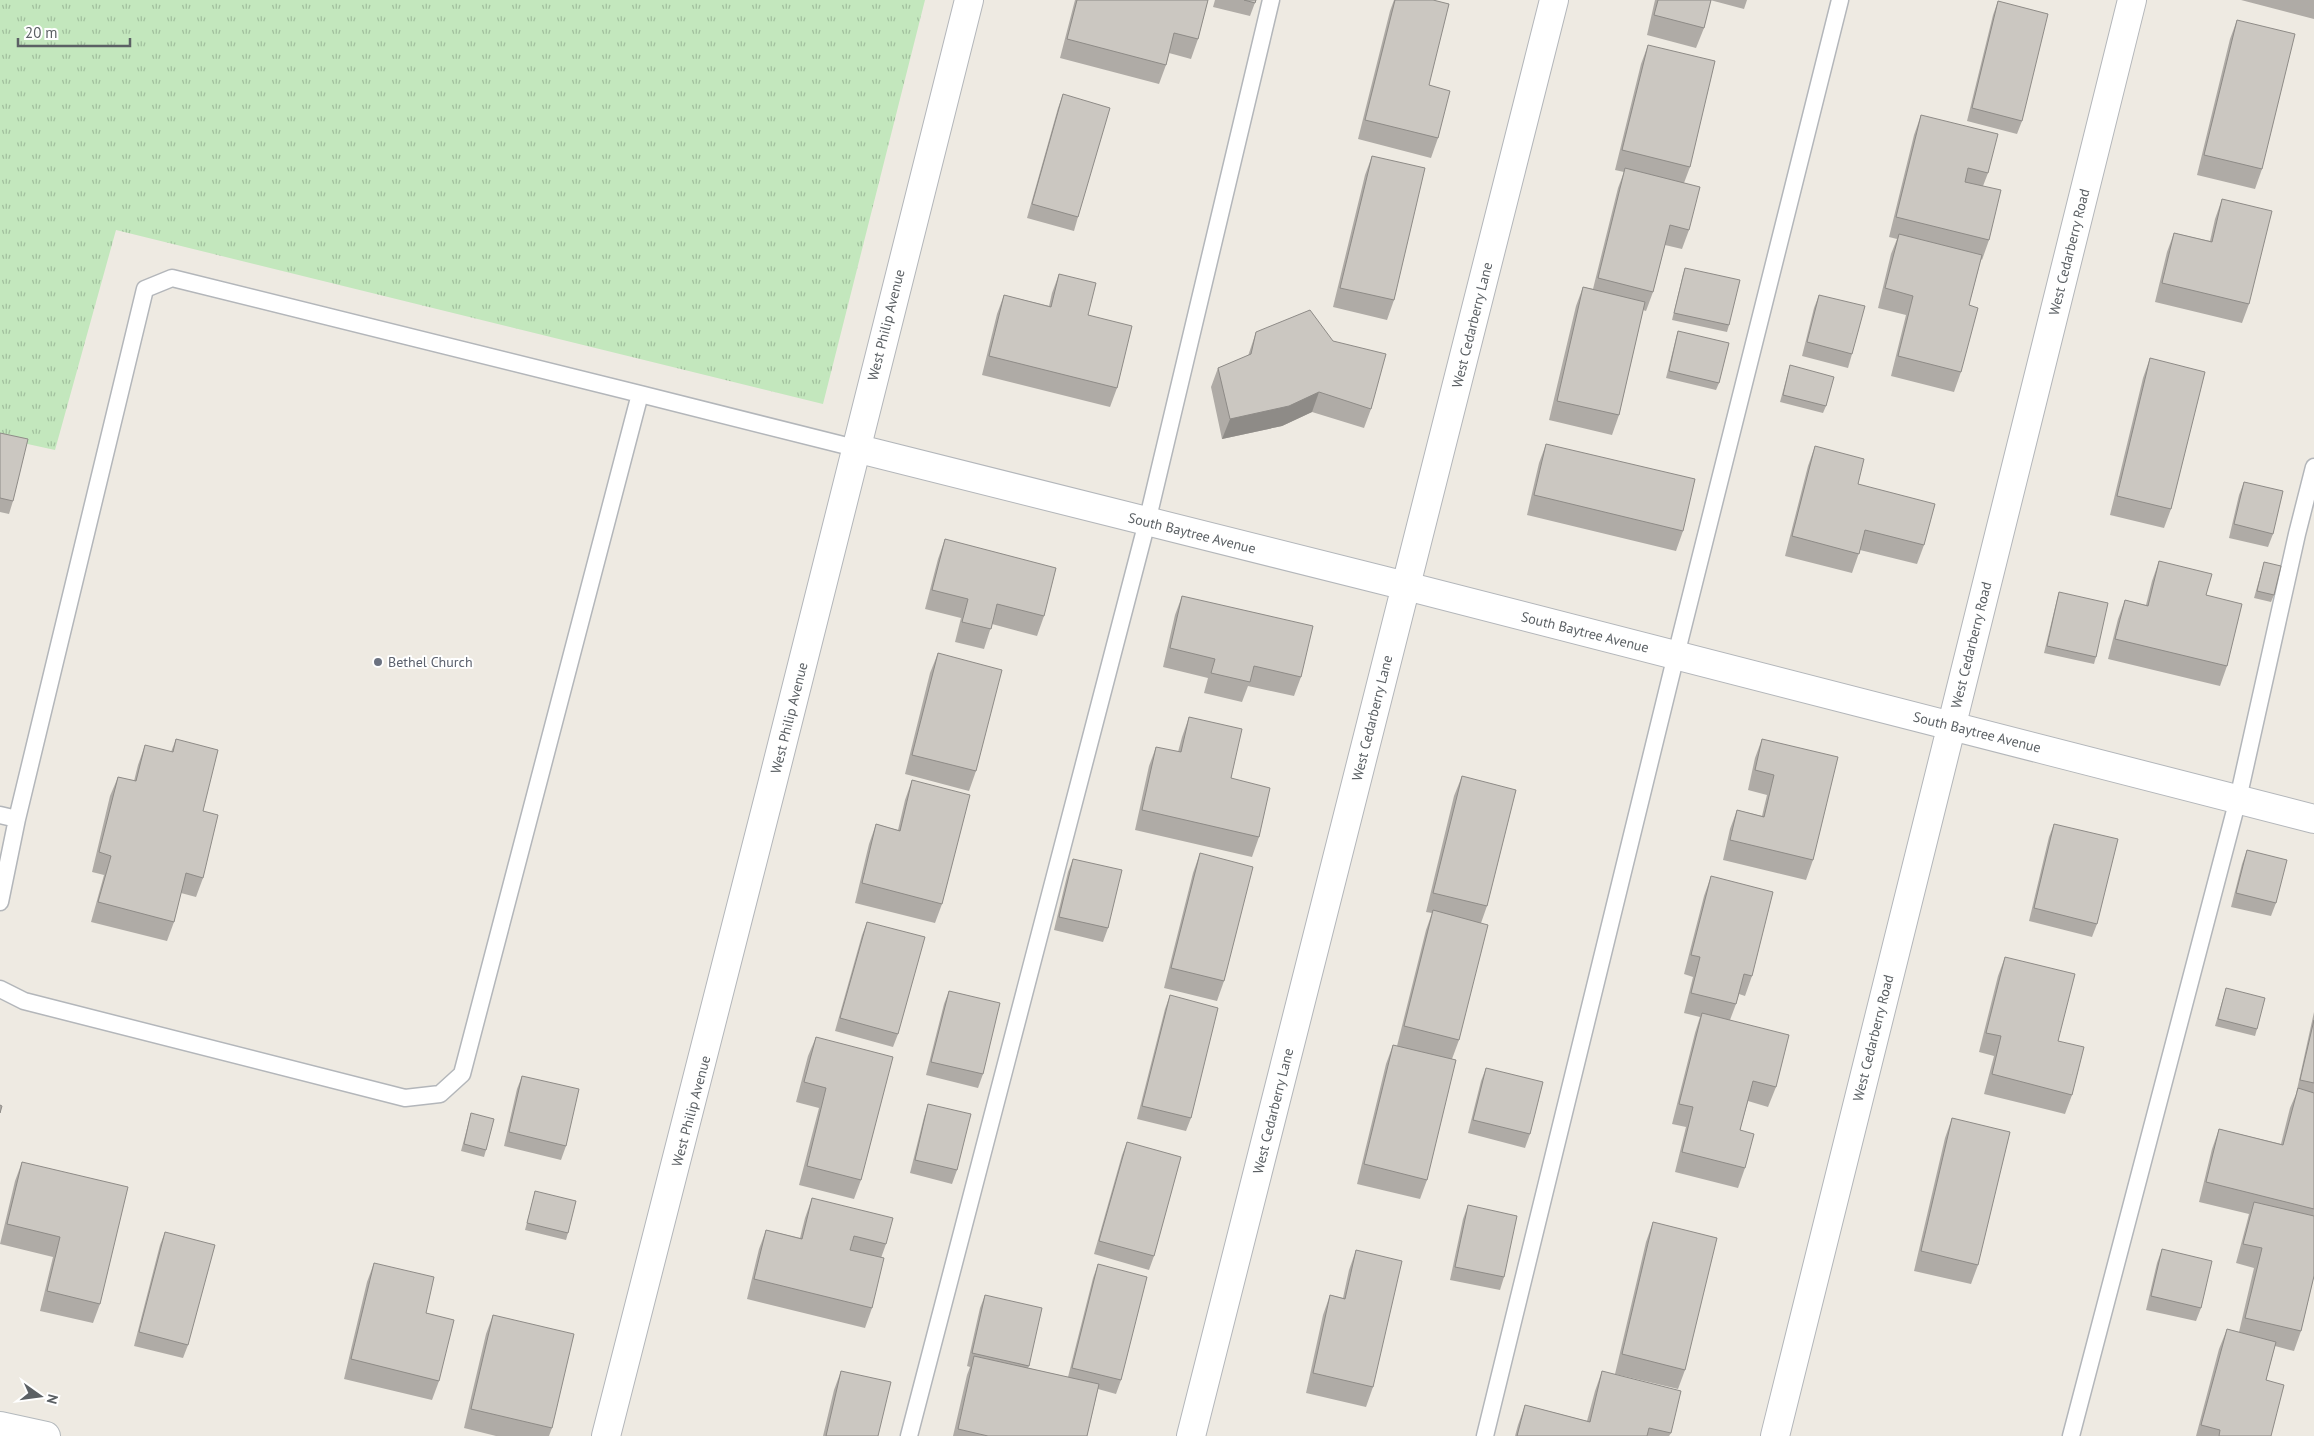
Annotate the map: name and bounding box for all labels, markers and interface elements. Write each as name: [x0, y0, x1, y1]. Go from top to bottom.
scale bar: [18, 15, 130, 47]
text: 20 m: [25, 23, 58, 42]
street label: West Cedarberry Road: [2045, 187, 2093, 317]
street label: West Cedarberry Lane: [1448, 260, 1496, 390]
street label: West Philip Avenue: [863, 267, 909, 383]
street label: South Baytree Avenue: [1126, 508, 1258, 558]
street label: West Cedarberry Road: [1947, 580, 1995, 710]
street label: South Baytree Avenue: [1519, 607, 1651, 657]
place label: Bethel Church: [388, 653, 473, 671]
street label: West Cedarberry Lane: [1348, 653, 1396, 783]
marker: Bethel Church: [372, 656, 384, 668]
street label: West Philip Avenue: [766, 660, 812, 776]
street label: South Baytree Avenue: [1911, 707, 2043, 757]
street label: West Cedarberry Road: [1849, 973, 1897, 1103]
street label: West Cedarberry Lane: [1249, 1046, 1297, 1176]
street label: West Philip Avenue: [668, 1054, 714, 1168]
north arrow: [15, 1371, 65, 1421]
text: N: [43, 1393, 62, 1406]

